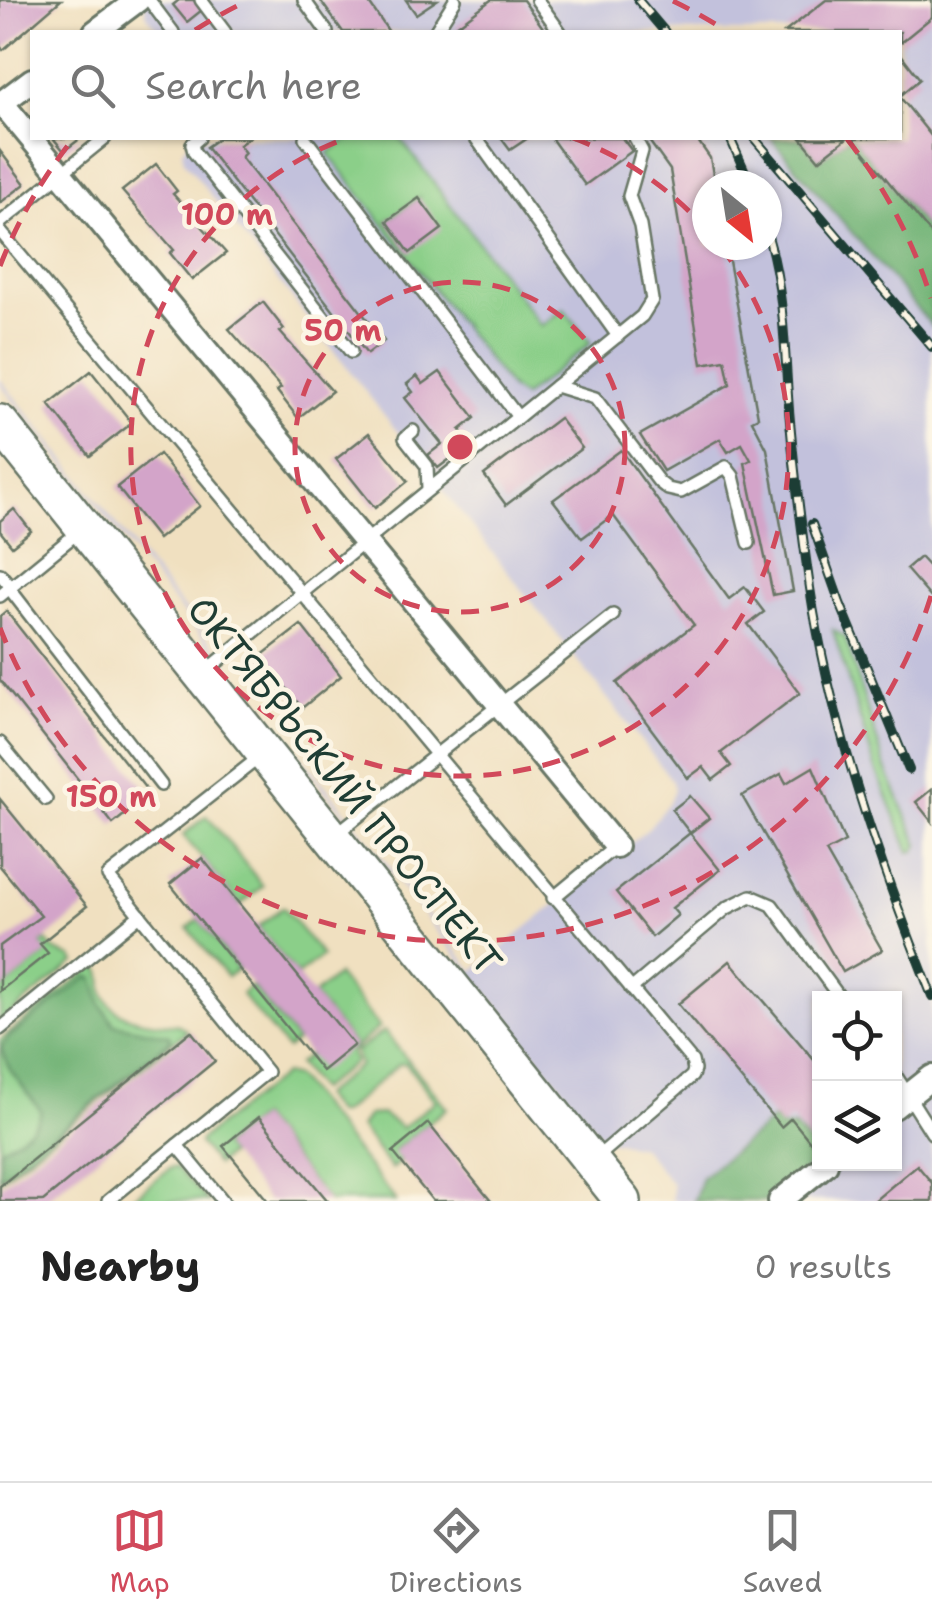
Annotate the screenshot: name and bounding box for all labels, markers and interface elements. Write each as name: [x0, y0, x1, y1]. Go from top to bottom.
search box: [30, 30, 902, 140]
icon: search: [65, 58, 120, 113]
text: Search here: [145, 60, 362, 111]
north arrow: [692, 170, 782, 260]
text: 100 m: [181, 194, 273, 235]
text: 50 m: [304, 310, 382, 351]
centre of rings: [442, 429, 478, 465]
street label: ОКТЯБРЬСКИЙ ПРОСПЕКТ: [176, 585, 514, 985]
text: 150 m: [66, 776, 156, 817]
map controls: [812, 991, 902, 1171]
button: locate: [812, 991, 902, 1081]
button: layers: [812, 1081, 902, 1171]
text: Nearby: [40, 1238, 200, 1294]
text: 0 results: [755, 1245, 892, 1288]
tab: Map: [110, 1503, 170, 1601]
tab: Directions: [389, 1503, 523, 1601]
tab: Saved: [743, 1503, 822, 1601]

